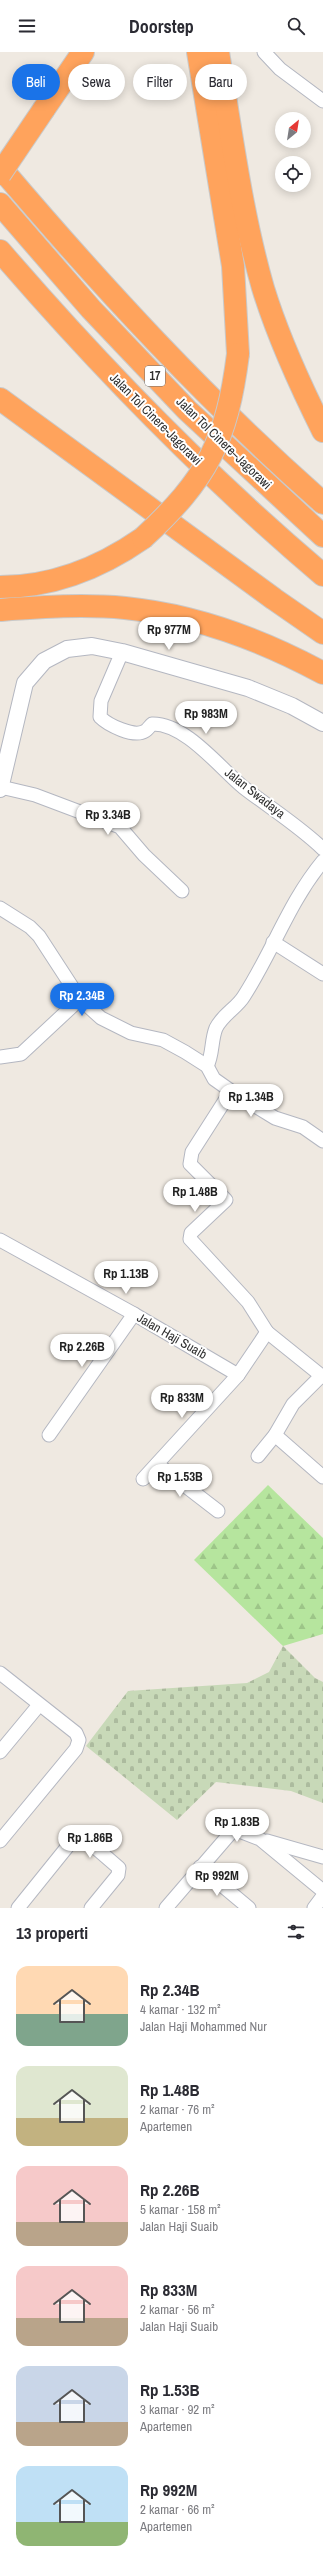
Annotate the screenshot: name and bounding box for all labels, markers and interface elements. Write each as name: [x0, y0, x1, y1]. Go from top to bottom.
text: Doorstep: [129, 14, 194, 39]
icon: menu: [16, 15, 38, 37]
icon: search: [285, 15, 307, 37]
chip: Beli: [12, 64, 60, 100]
chip: Sewa: [68, 64, 125, 100]
chip: Filter: [133, 64, 187, 100]
chip: Baru: [195, 64, 247, 100]
north arrow: [275, 112, 311, 148]
map controls: [275, 112, 311, 192]
button: locate: [275, 156, 311, 192]
road number: 17: [145, 366, 165, 386]
street label: Jalan Tol Cinere-Jagorawi: [106, 369, 206, 469]
street label: Jalan Tol Cinere–Jagorawi: [173, 393, 275, 493]
pin: Rp 977M: [132, 617, 206, 651]
text: Rp 977M: [147, 621, 191, 638]
pin: Rp 983M: [169, 701, 243, 735]
text: Rp 983M: [184, 705, 228, 722]
street label: Jalan Swadaya: [221, 764, 289, 822]
pin: Rp 3.34B: [67, 802, 149, 836]
text: Rp 3.34B: [85, 806, 131, 823]
pin: Rp 2.34B: [41, 983, 123, 1017]
text: Rp 2.34B: [59, 987, 105, 1004]
pin: Rp 1.34B: [210, 1084, 292, 1118]
text: Rp 1.34B: [228, 1088, 274, 1105]
pin: Rp 1.48B: [154, 1179, 236, 1213]
text: Rp 1.48B: [172, 1183, 218, 1200]
pin: Rp 1.13B: [85, 1261, 167, 1295]
text: Rp 1.13B: [103, 1265, 149, 1282]
street label: Jalan Haji Suaib: [134, 1309, 210, 1363]
pin: Rp 2.26B: [41, 1334, 123, 1368]
text: Rp 2.26B: [59, 1338, 105, 1355]
pin: Rp 833M: [145, 1385, 219, 1419]
text: Rp 833M: [160, 1389, 204, 1406]
pin: Rp 1.53B: [139, 1464, 221, 1498]
text: Rp 1.53B: [157, 1468, 203, 1485]
pin: Rp 1.83B: [196, 1809, 278, 1843]
text: Rp 1.83B: [214, 1813, 260, 1830]
pin: Rp 1.86B: [49, 1825, 131, 1859]
text: Rp 1.86B: [67, 1829, 113, 1846]
pin: Rp 992M: [180, 1863, 254, 1897]
text: Rp 992M: [195, 1867, 239, 1884]
text: 13 properti: [16, 1921, 88, 1944]
icon: filters: [285, 1921, 307, 1943]
text: Rp 2.34B: [140, 1978, 200, 2001]
icon: home: [48, 1982, 96, 2030]
text: 4 kamar · 132 m²: [140, 2001, 221, 2018]
text: Jalan Haji Mohammed Nur: [140, 2018, 267, 2035]
text: Rp 1.48B: [140, 2078, 200, 2101]
icon: home: [48, 2082, 96, 2130]
text: 2 kamar · 76 m²: [140, 2101, 215, 2118]
text: Apartemen: [140, 2118, 192, 2135]
text: Rp 2.26B: [140, 2178, 200, 2201]
icon: home: [48, 2182, 96, 2230]
text: 5 kamar · 158 m²: [140, 2201, 221, 2218]
text: Jalan Haji Suaib: [140, 2218, 218, 2235]
text: Rp 833M: [140, 2278, 197, 2301]
icon: home: [48, 2282, 96, 2330]
text: 2 kamar · 56 m²: [140, 2301, 215, 2318]
text: Jalan Haji Suaib: [140, 2318, 218, 2335]
text: Rp 1.53B: [140, 2378, 200, 2401]
icon: home: [48, 2382, 96, 2430]
text: 3 kamar · 92 m²: [140, 2401, 215, 2418]
text: Apartemen: [140, 2418, 192, 2435]
text: Rp 992M: [140, 2478, 197, 2501]
icon: home: [48, 2482, 96, 2530]
text: 2 kamar · 66 m²: [140, 2501, 215, 2518]
text: Apartemen: [140, 2518, 192, 2535]

